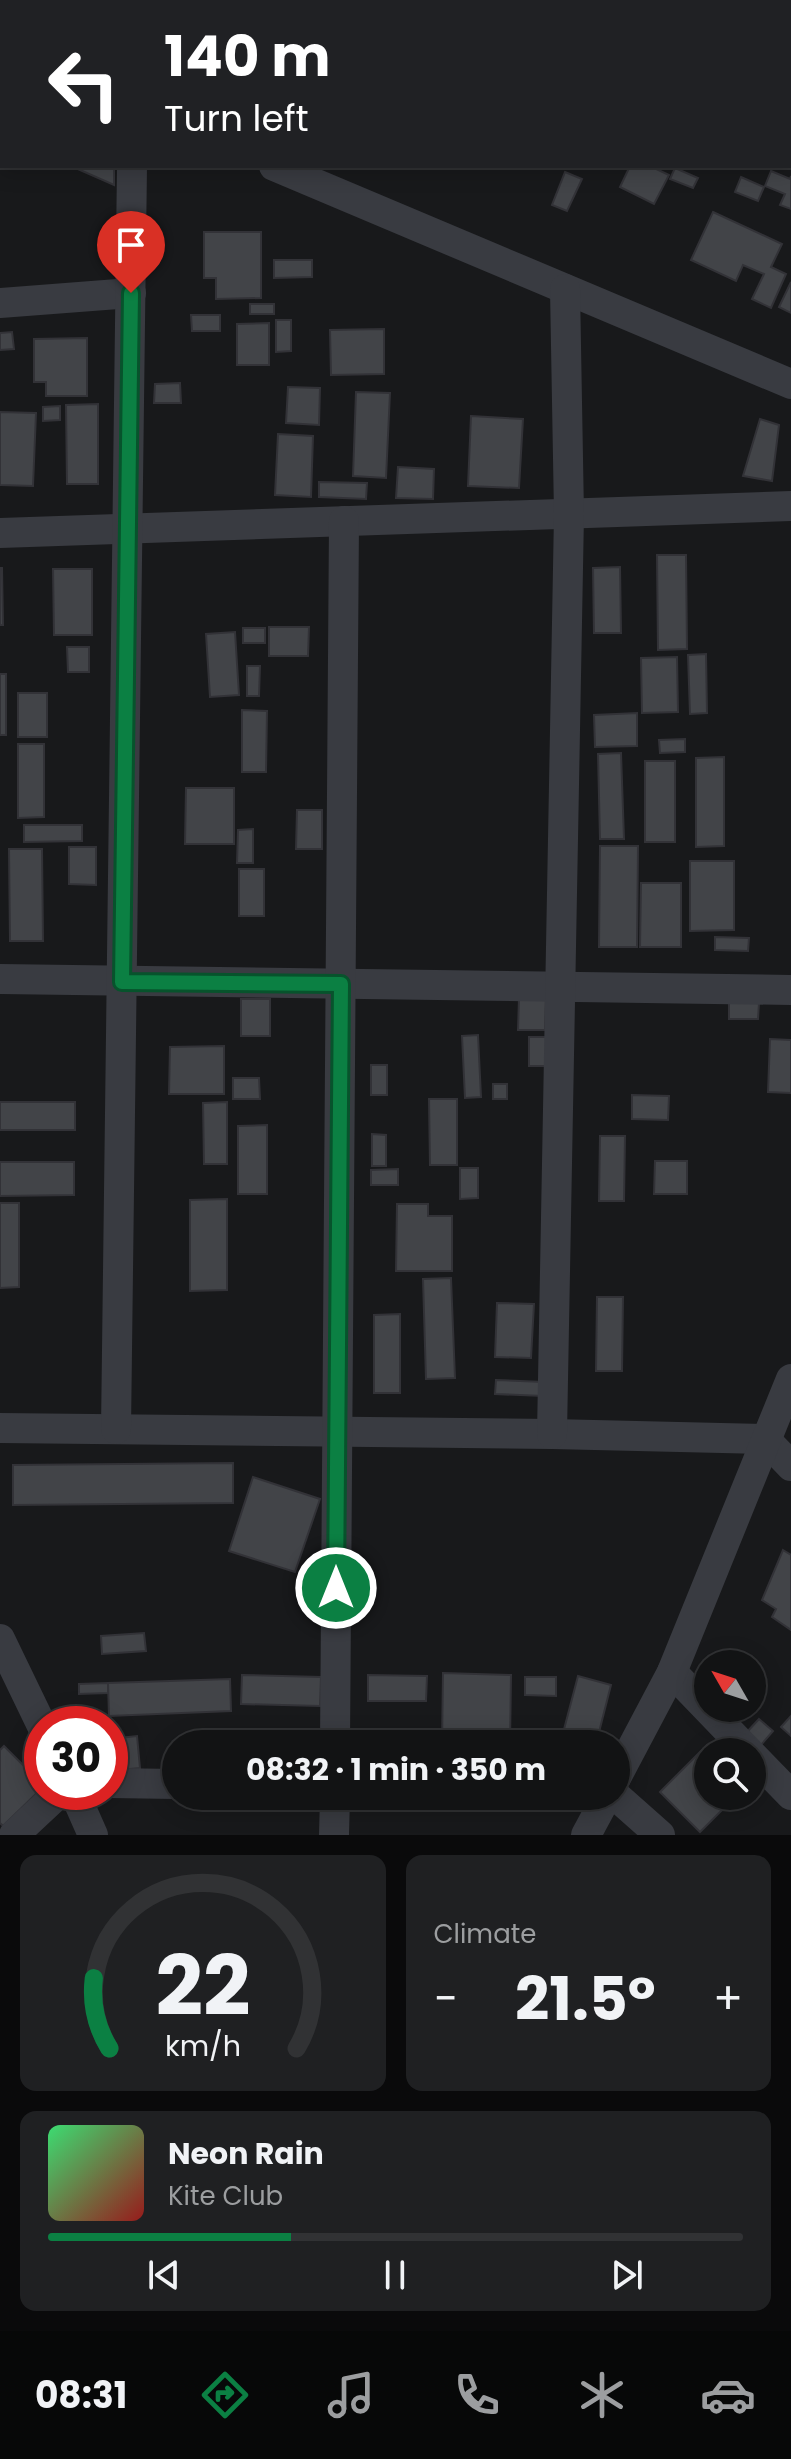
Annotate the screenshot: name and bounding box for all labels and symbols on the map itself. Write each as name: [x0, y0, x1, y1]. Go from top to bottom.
pin: [97, 211, 165, 293]
position arrow: [294, 1546, 378, 1630]
north arrow: [694, 1650, 766, 1722]
speed limit sign: 30: [24, 1706, 128, 1810]

